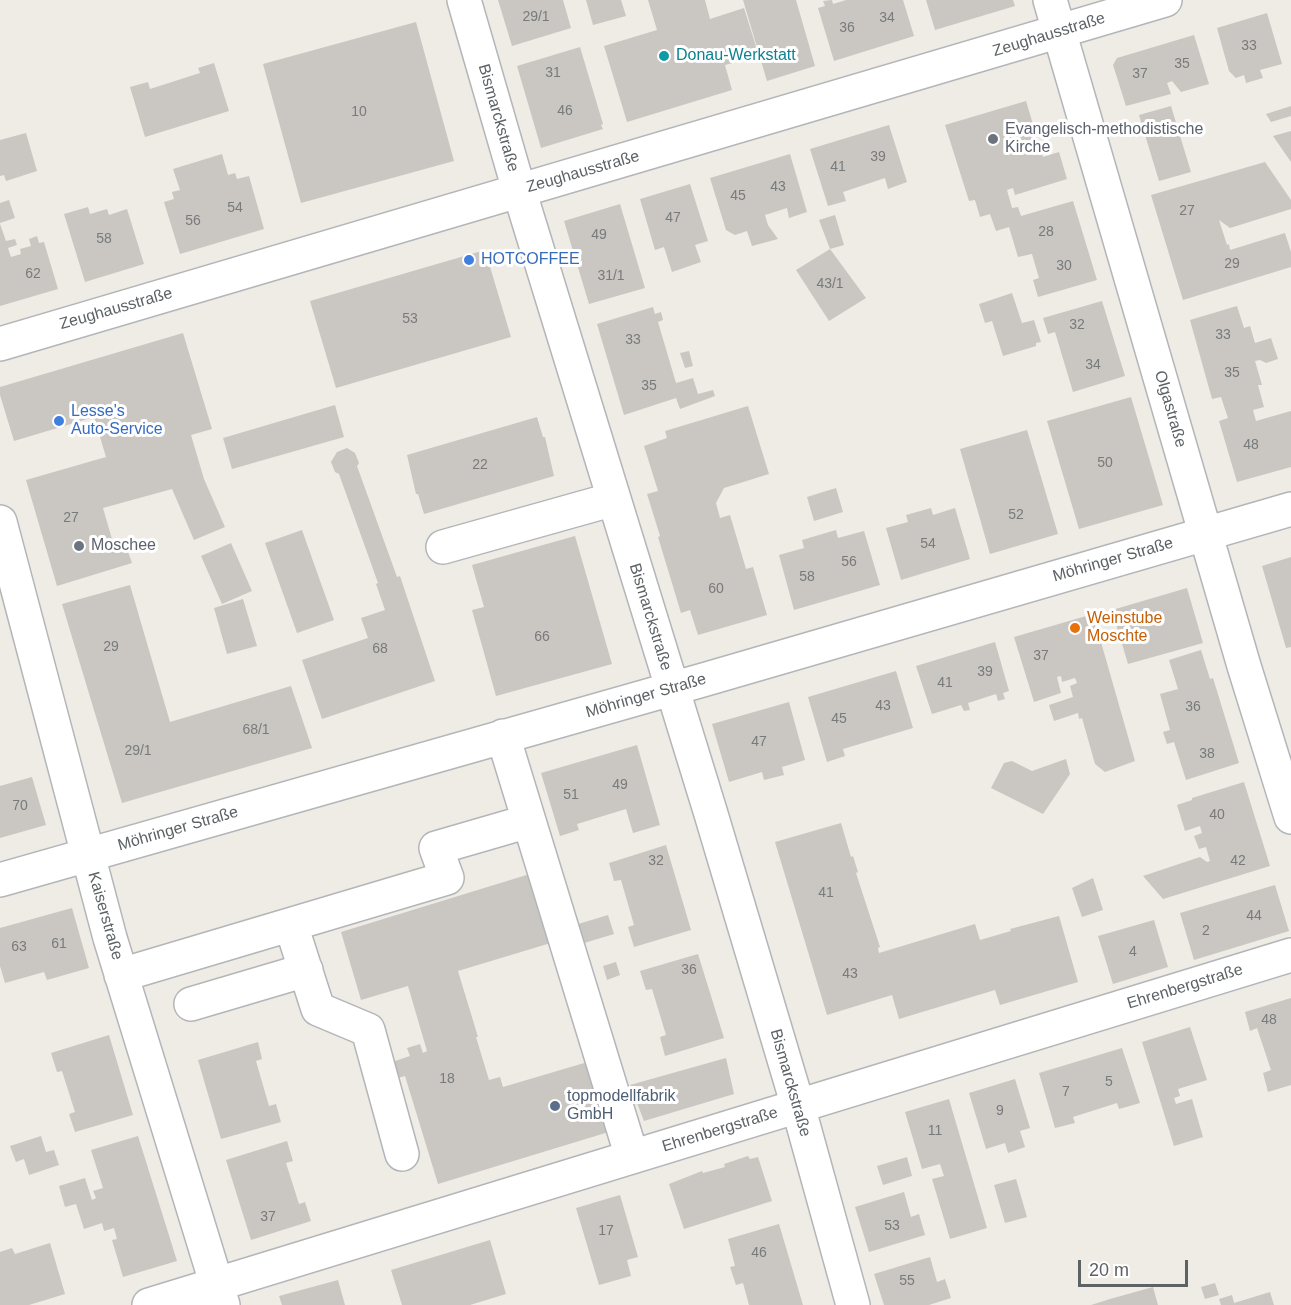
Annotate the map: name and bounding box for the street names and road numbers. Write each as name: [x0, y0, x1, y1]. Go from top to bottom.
street label: Zeughausstraße: [990, 9, 1108, 61]
street label: Bismarckstraße: [473, 62, 523, 174]
street label: Zeughausstraße: [524, 147, 642, 197]
street label: Zeughausstraße: [57, 284, 175, 334]
street label: Olgastraße: [1150, 368, 1190, 450]
street label: Möhringer Straße: [1051, 534, 1175, 586]
street label: Bismarckstraße: [625, 561, 675, 673]
street label: Möhringer Straße: [584, 670, 708, 722]
street label: Möhringer Straße: [116, 803, 240, 855]
street label: Kaiserstraße: [83, 870, 127, 962]
street label: Ehrenbergstraße: [1125, 960, 1245, 1014]
street label: Bismarckstraße: [765, 1027, 815, 1139]
street label: Ehrenbergstraße: [660, 1103, 780, 1157]

